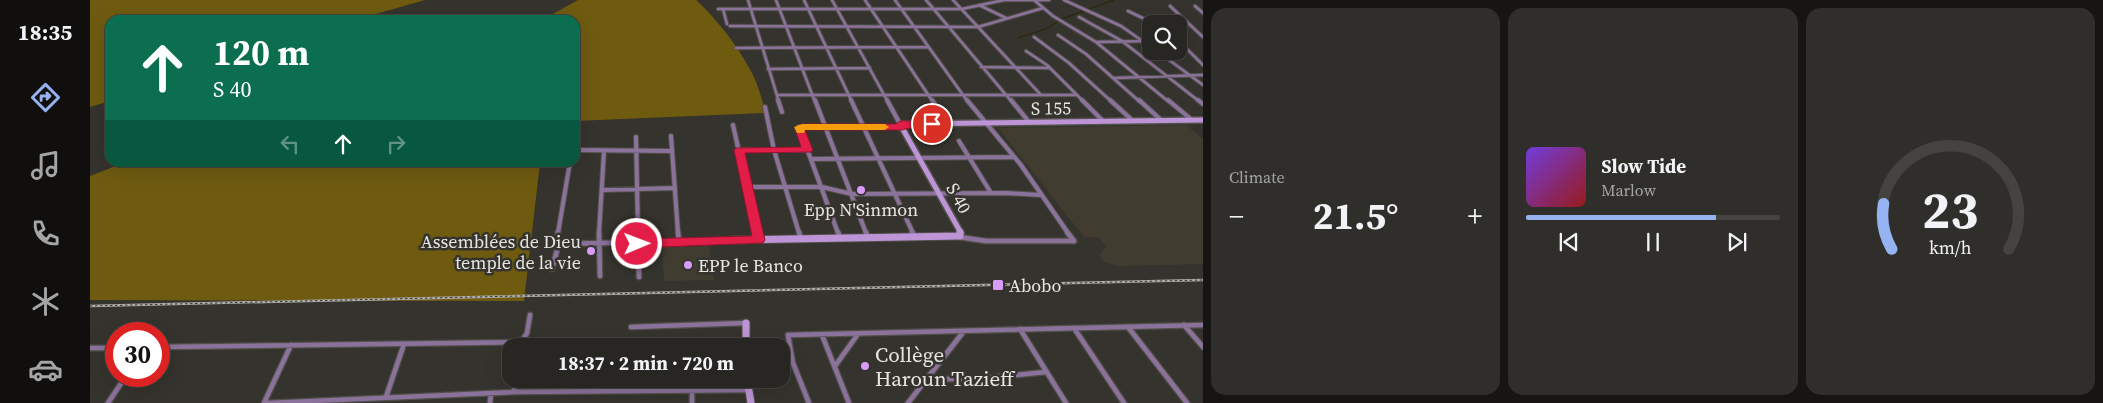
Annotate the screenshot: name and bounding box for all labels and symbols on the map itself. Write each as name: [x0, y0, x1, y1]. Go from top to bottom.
street label: S 155: [1031, 95, 1071, 121]
pin: [911, 103, 953, 145]
street label: S 40: [940, 178, 978, 218]
marker: Epp N'Sinmon: [855, 184, 867, 196]
place label: Epp N'Sinmon: [804, 197, 918, 222]
position arrow: [610, 217, 662, 269]
place label: Assemblées de Dieu temple de la vie: [421, 229, 581, 275]
marker: Assemblées de Dieu temple de la vie: [585, 245, 597, 257]
place label: EPP le Banco: [698, 253, 803, 278]
marker: EPP le Banco: [682, 259, 694, 271]
place label: Abobo: [1009, 273, 1061, 298]
marker: Abobo: [991, 278, 1005, 292]
speed limit sign: 30: [105, 322, 170, 387]
place label: Collège Haroun Tazieff: [875, 340, 1016, 393]
marker: Collège Haroun Tazieff: [859, 360, 871, 372]

